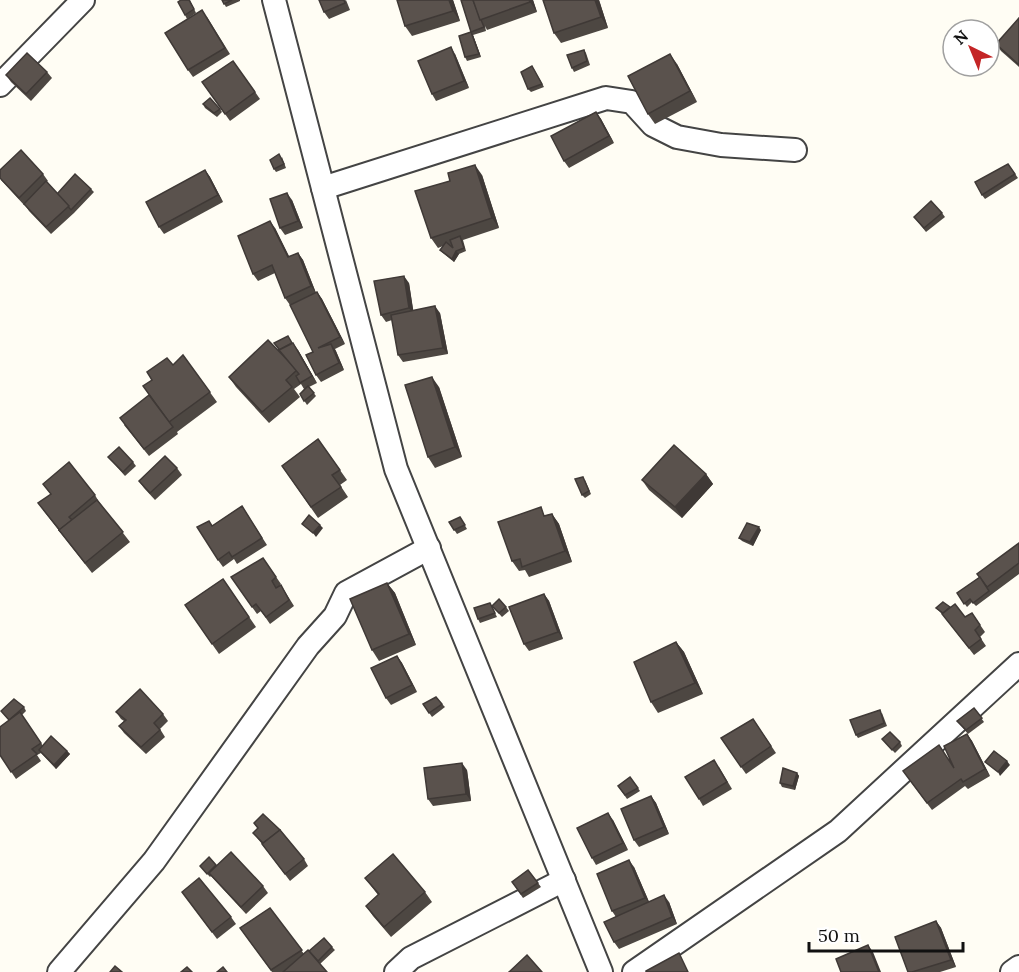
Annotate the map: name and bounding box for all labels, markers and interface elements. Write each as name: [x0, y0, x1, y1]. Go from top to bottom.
north arrow: [941, 18, 1001, 78]
text: N: [949, 25, 972, 49]
scale bar: [809, 915, 964, 953]
text: 50 m: [818, 924, 860, 947]

